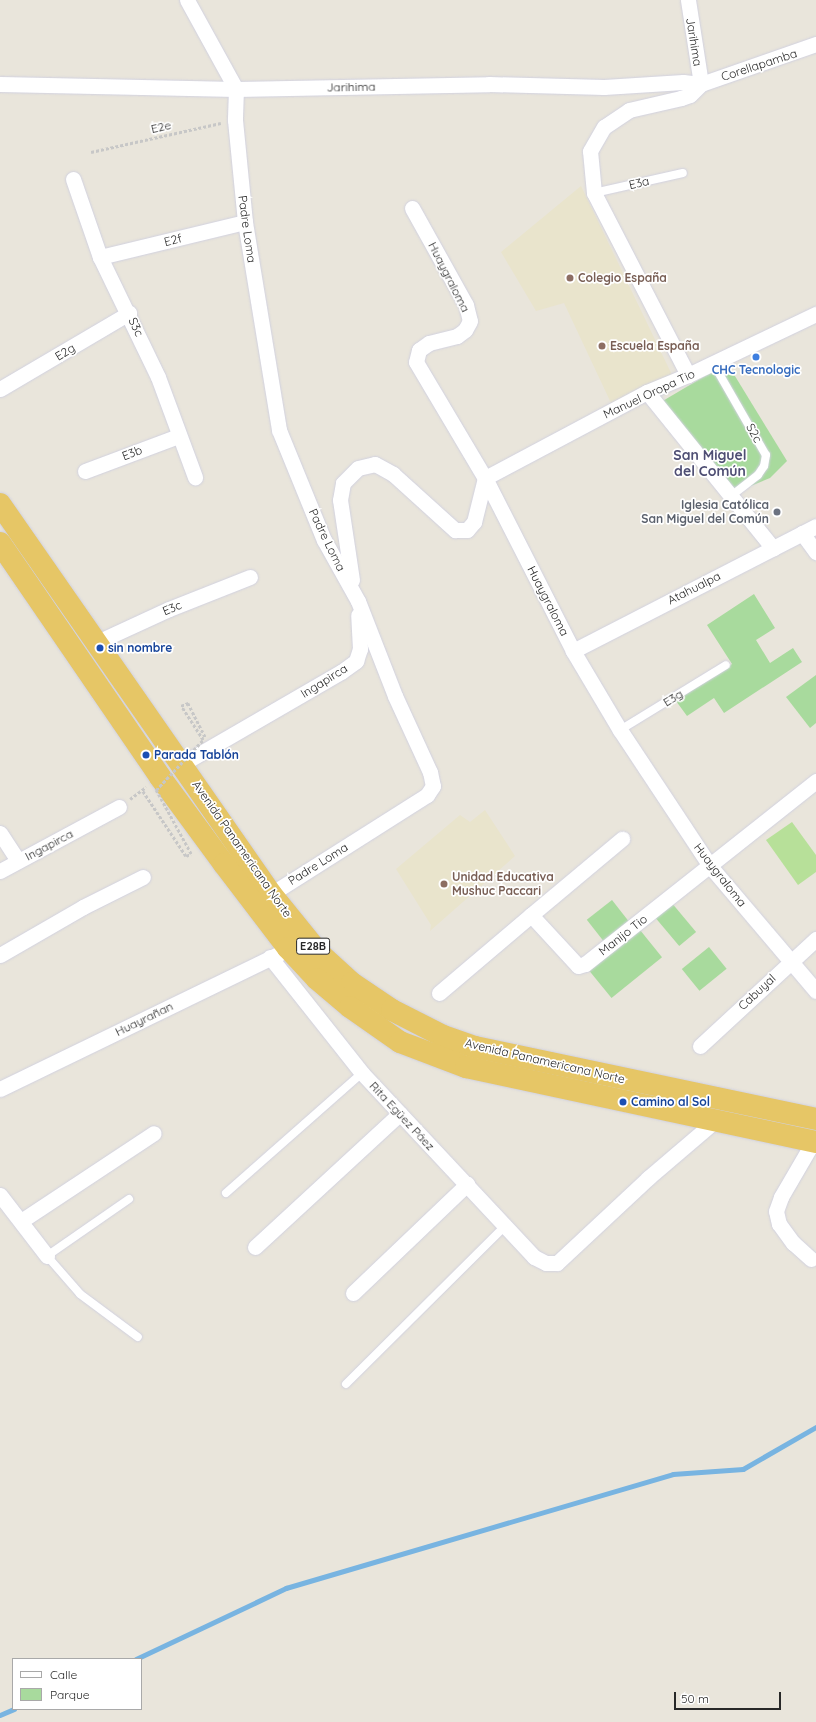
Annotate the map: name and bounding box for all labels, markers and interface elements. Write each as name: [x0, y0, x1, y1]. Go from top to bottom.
street label: Jarihima: [683, 17, 705, 67]
street label: Corellapamba: [719, 46, 799, 84]
street label: Jarihima: [326, 79, 376, 95]
street label: E2e: [150, 118, 172, 136]
street label: E3a: [627, 174, 651, 192]
street label: Padre Loma: [235, 194, 259, 264]
street label: E2f: [163, 231, 183, 249]
street label: Huaygraloma: [425, 240, 473, 314]
place label: Colegio España: [578, 271, 667, 285]
marker: Colegio España: [565, 273, 575, 283]
street label: S3c: [125, 315, 147, 339]
place label: Escuela España: [610, 339, 700, 353]
street label: E2g: [52, 340, 78, 364]
marker: Escuela España: [597, 341, 607, 351]
marker: CHC Tecnologic: [751, 352, 761, 362]
place label: CHC Tecnologic: [712, 363, 800, 377]
street label: Manuel Oropa Tio: [601, 366, 697, 422]
street label: S2c: [743, 421, 765, 445]
street label: E3b: [120, 443, 144, 463]
district label: San Miguel del Común: [673, 447, 747, 480]
place label: Iglesia Católica San Miguel del Común: [641, 498, 769, 526]
street label: Padre Loma: [306, 506, 348, 574]
marker: Iglesia Católica San Miguel del Común: [772, 507, 782, 517]
street label: Huaygraloma: [524, 564, 572, 638]
street label: Atahualpa: [665, 569, 723, 607]
street label: E3c: [160, 598, 184, 618]
place label: sin nombre: [108, 641, 172, 655]
marker: sin nombre: [95, 643, 105, 653]
street label: Ingapirca: [298, 661, 350, 701]
street label: E3g: [660, 686, 686, 710]
place label: Parada Tablón: [154, 748, 239, 762]
marker: Parada Tablón: [141, 750, 151, 760]
street label: Avenida Panamericana Norte: [189, 778, 295, 920]
street label: Ingapirca: [23, 826, 75, 864]
street label: Padre Loma: [285, 840, 351, 888]
street label: Huaygraloma: [691, 840, 749, 910]
place label: Unidad Educativa Mushuc Paccari: [452, 870, 554, 898]
marker: Unidad Educativa Mushuc Paccari: [439, 879, 449, 889]
street label: Manijo Tio: [596, 912, 650, 958]
road number: E28B: [296, 937, 330, 955]
street label: Cabuyal: [735, 971, 779, 1013]
street label: Huayrañan: [113, 999, 175, 1039]
street label: Avenida Panamericana Norte: [464, 1036, 626, 1086]
street label: Rita Egüez Páez: [366, 1079, 438, 1153]
place label: Camino al Sol: [631, 1095, 710, 1109]
marker: Camino al Sol: [618, 1097, 628, 1107]
legend: [12, 1658, 142, 1710]
text: Calle: [50, 1667, 77, 1682]
scale bar: [676, 1684, 783, 1710]
text: Parque: [50, 1687, 90, 1702]
text: 50 m: [681, 1691, 709, 1706]

